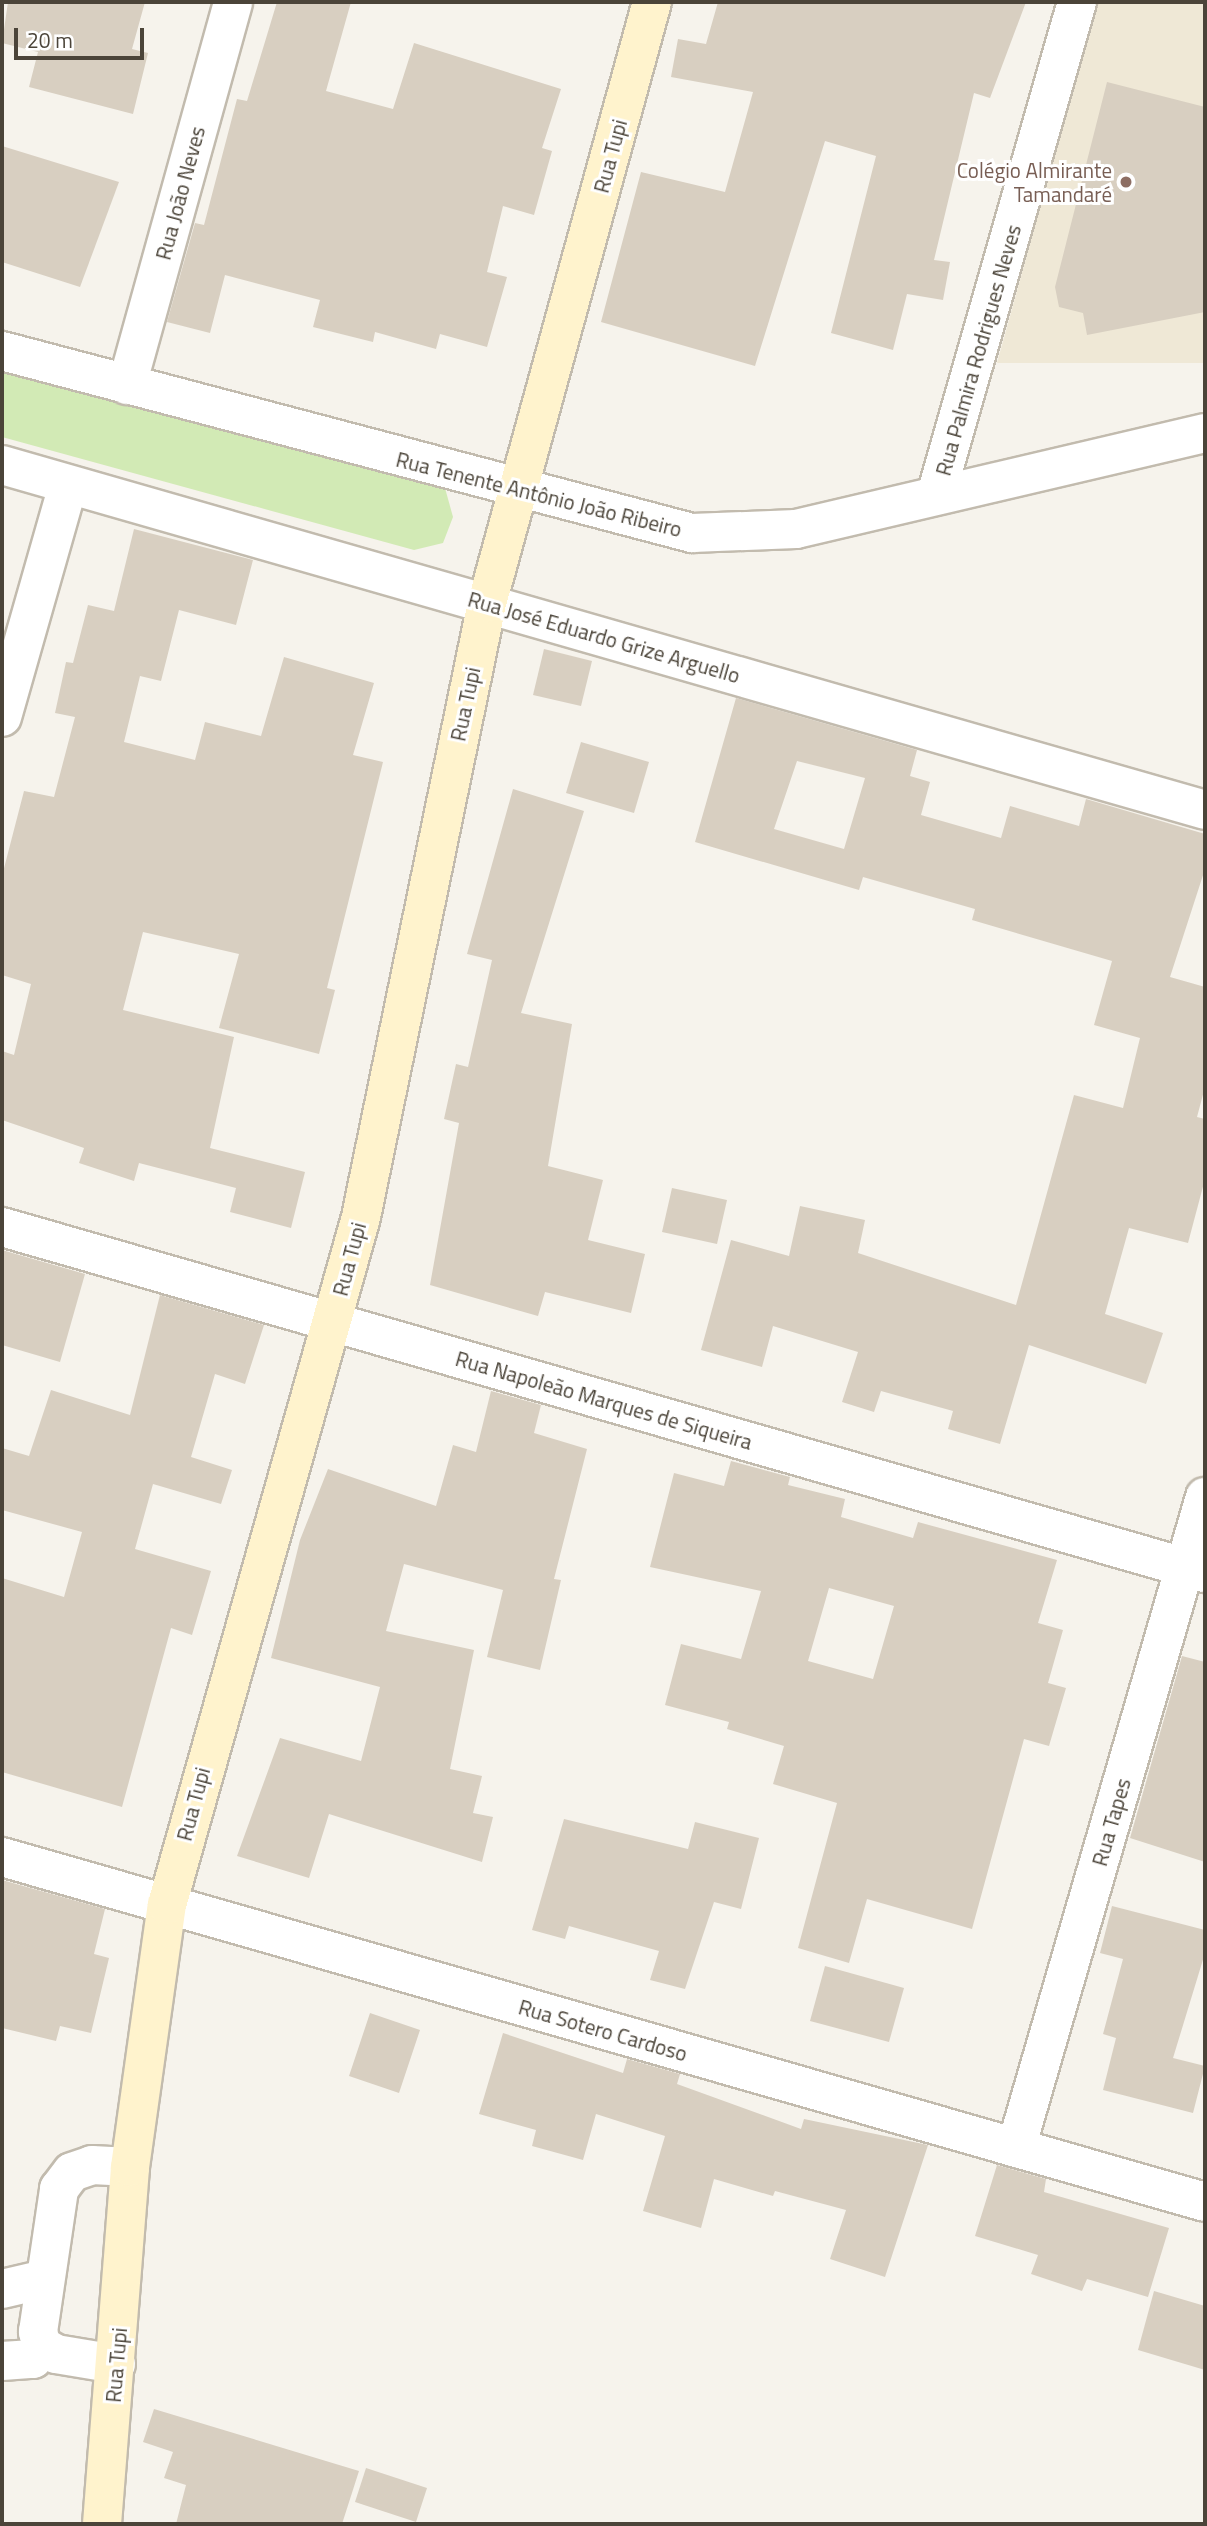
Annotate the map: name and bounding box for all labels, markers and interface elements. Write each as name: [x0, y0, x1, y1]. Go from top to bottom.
scale bar: [18, 14, 147, 58]
text: 20 m: [27, 24, 73, 56]
street label: Rua Tupi: [588, 116, 632, 196]
street label: Rua João Neves: [150, 123, 210, 263]
place label: Colégio Almirante Tamandaré: [957, 157, 1112, 207]
marker: Colégio Almirante Tamandaré: [1118, 174, 1134, 190]
street label: Rua Palmira Rodrigues Neves: [930, 222, 1026, 478]
street label: Rua Tenente Antônio João Ribeiro: [394, 446, 684, 542]
street label: Rua José Eduardo Grize Arguello: [465, 586, 743, 688]
street label: Rua Tupi: [445, 665, 485, 743]
street label: Rua Tupi: [327, 1219, 371, 1299]
street label: Rua Napoleão Marques de Siqueira: [453, 1345, 755, 1455]
street label: Rua Tupi: [171, 1764, 215, 1844]
street label: Rua Tapes: [1086, 1775, 1136, 1869]
street label: Rua Sotero Cardoso: [516, 1994, 690, 2066]
street label: Rua Tupi: [100, 2326, 132, 2404]

